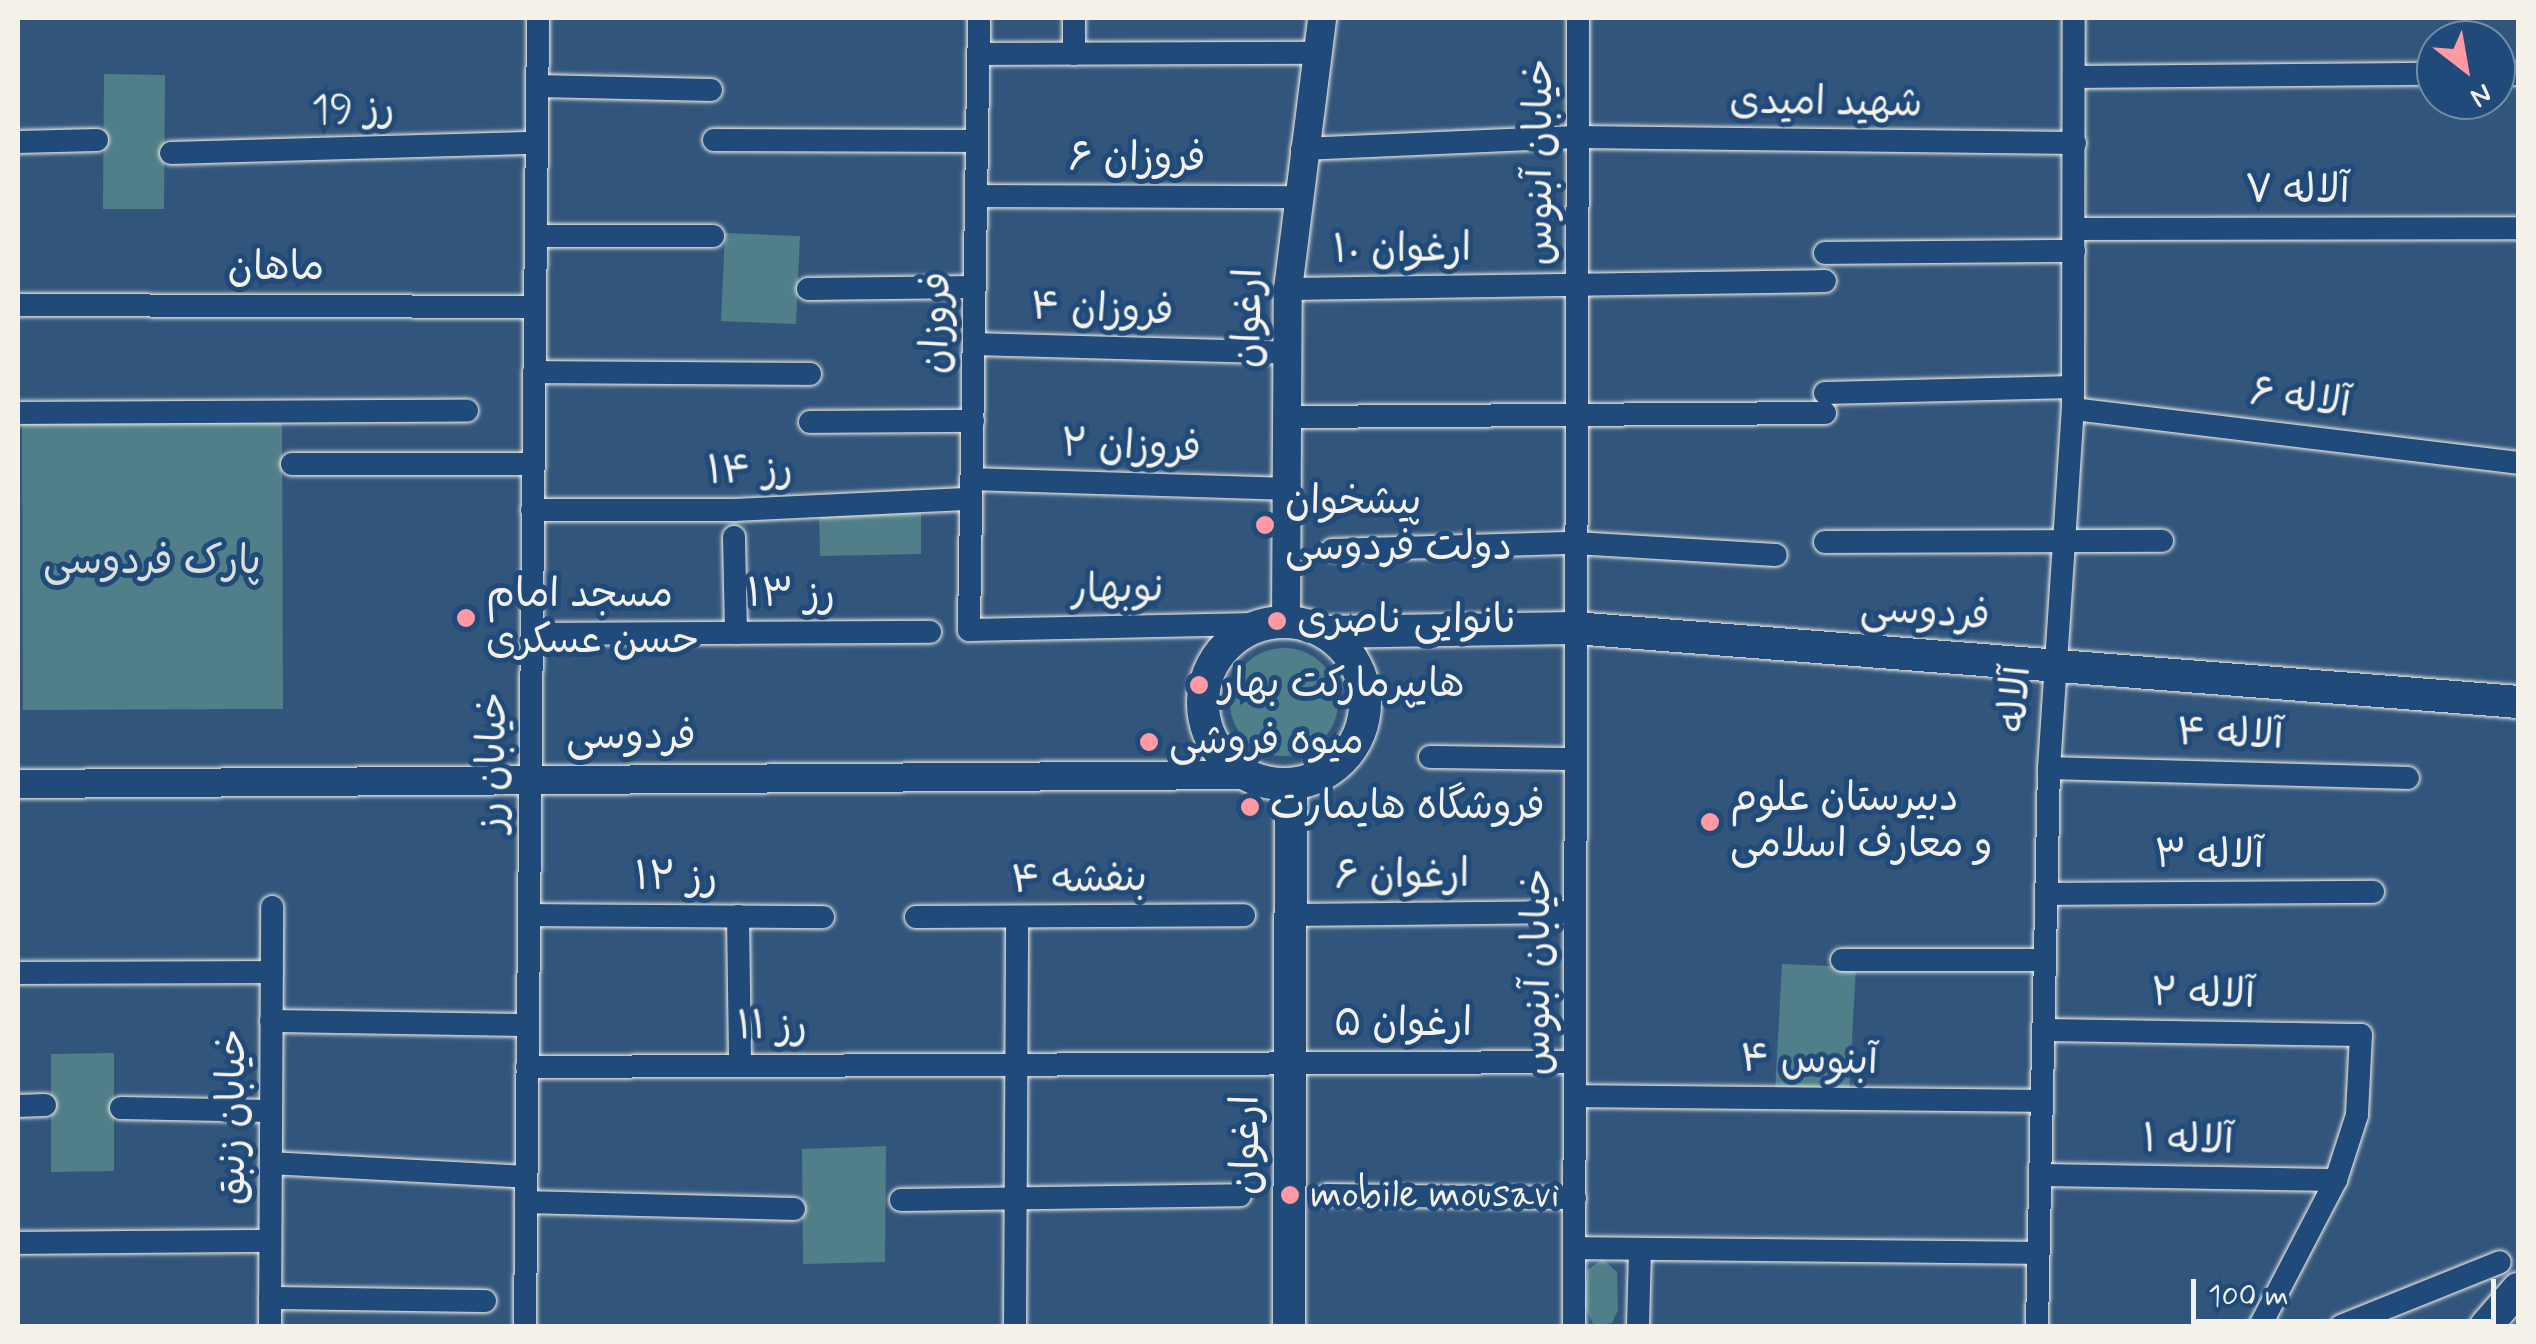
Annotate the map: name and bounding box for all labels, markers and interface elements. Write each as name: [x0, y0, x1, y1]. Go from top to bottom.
north arrow: [2416, 20, 2516, 120]
street label: خیابان آبنوس: [1516, 59, 1564, 265]
text: N: [2463, 74, 2498, 115]
street label: شهید امیدی: [1729, 77, 1923, 129]
street label: رز 19: [311, 85, 395, 135]
street label: فروزان ۶: [1068, 135, 1206, 183]
street label: آلاله ۷: [2244, 167, 2350, 215]
street label: ارغوان ۱۰: [1332, 225, 1472, 275]
street label: ماهان: [228, 244, 324, 292]
street label: ارغوان: [1224, 268, 1274, 368]
street label: فروزان: [912, 271, 962, 375]
street label: فروزان ۴: [1030, 284, 1174, 336]
street label: آلاله ۶: [2247, 369, 2353, 429]
street label: فروزان ۲: [1060, 421, 1202, 473]
street label: رز ۱۴: [706, 446, 794, 496]
place label: پیشخوان دولت فردوسی: [1285, 478, 1512, 572]
marker: پیشخوان دولت فردوسی: [1254, 514, 1276, 536]
park label: پارک فردوسی: [43, 538, 261, 586]
street label: نوبهار: [1070, 565, 1164, 615]
place label: مسجد امام حسن عسکری: [486, 571, 699, 665]
street label: رز ۱۳: [747, 571, 835, 619]
street label: فردوسی: [1859, 585, 1991, 641]
place label: نانوایی ناصری: [1297, 597, 1518, 645]
marker: مسجد امام حسن عسکری: [455, 607, 477, 629]
marker: نانوایی ناصری: [1266, 610, 1288, 632]
place label: هایپرمارکت بهار: [1219, 661, 1465, 709]
street label: آلاله: [1990, 664, 2042, 734]
marker: هایپرمارکت بهار: [1188, 674, 1210, 696]
street label: خیابان رز: [468, 691, 518, 833]
street label: آلاله ۴: [2176, 709, 2284, 761]
street label: فردوسی: [566, 713, 696, 761]
place label: میوه فروشی: [1169, 718, 1364, 766]
marker: میوه فروشی: [1138, 731, 1160, 753]
place label: دبیرستان علوم و معارف اسلامی: [1730, 775, 1993, 869]
place label: فروشگاه هایمارت: [1270, 783, 1545, 831]
marker: فروشگاه هایمارت: [1239, 796, 1261, 818]
marker: دبیرستان علوم و معارف اسلامی: [1699, 811, 1721, 833]
street label: آلاله ۳: [2154, 832, 2264, 880]
street label: ارغوان ۶: [1334, 851, 1470, 901]
street label: رز ۱۲: [635, 854, 717, 902]
street label: بنفشه ۴: [1011, 855, 1147, 905]
street label: خیابان آبنوس: [1514, 869, 1562, 1075]
street label: آلاله ۲: [2151, 970, 2255, 1020]
street label: ارغوان ۵: [1334, 1000, 1472, 1048]
street label: رز ۱۱: [736, 1002, 808, 1052]
street label: خیابان زنبق: [209, 1029, 257, 1205]
street label: آبنوس ۴: [1740, 1036, 1878, 1086]
street label: ارغوان: [1223, 1095, 1271, 1195]
street label: آلاله ۱: [2142, 1116, 2234, 1166]
place label: mobile mousavi: [1310, 1171, 1560, 1219]
marker: mobile mousavi: [1279, 1184, 1301, 1206]
scale bar: [2196, 1259, 2501, 1321]
text: 100 m: [2208, 1277, 2289, 1316]

